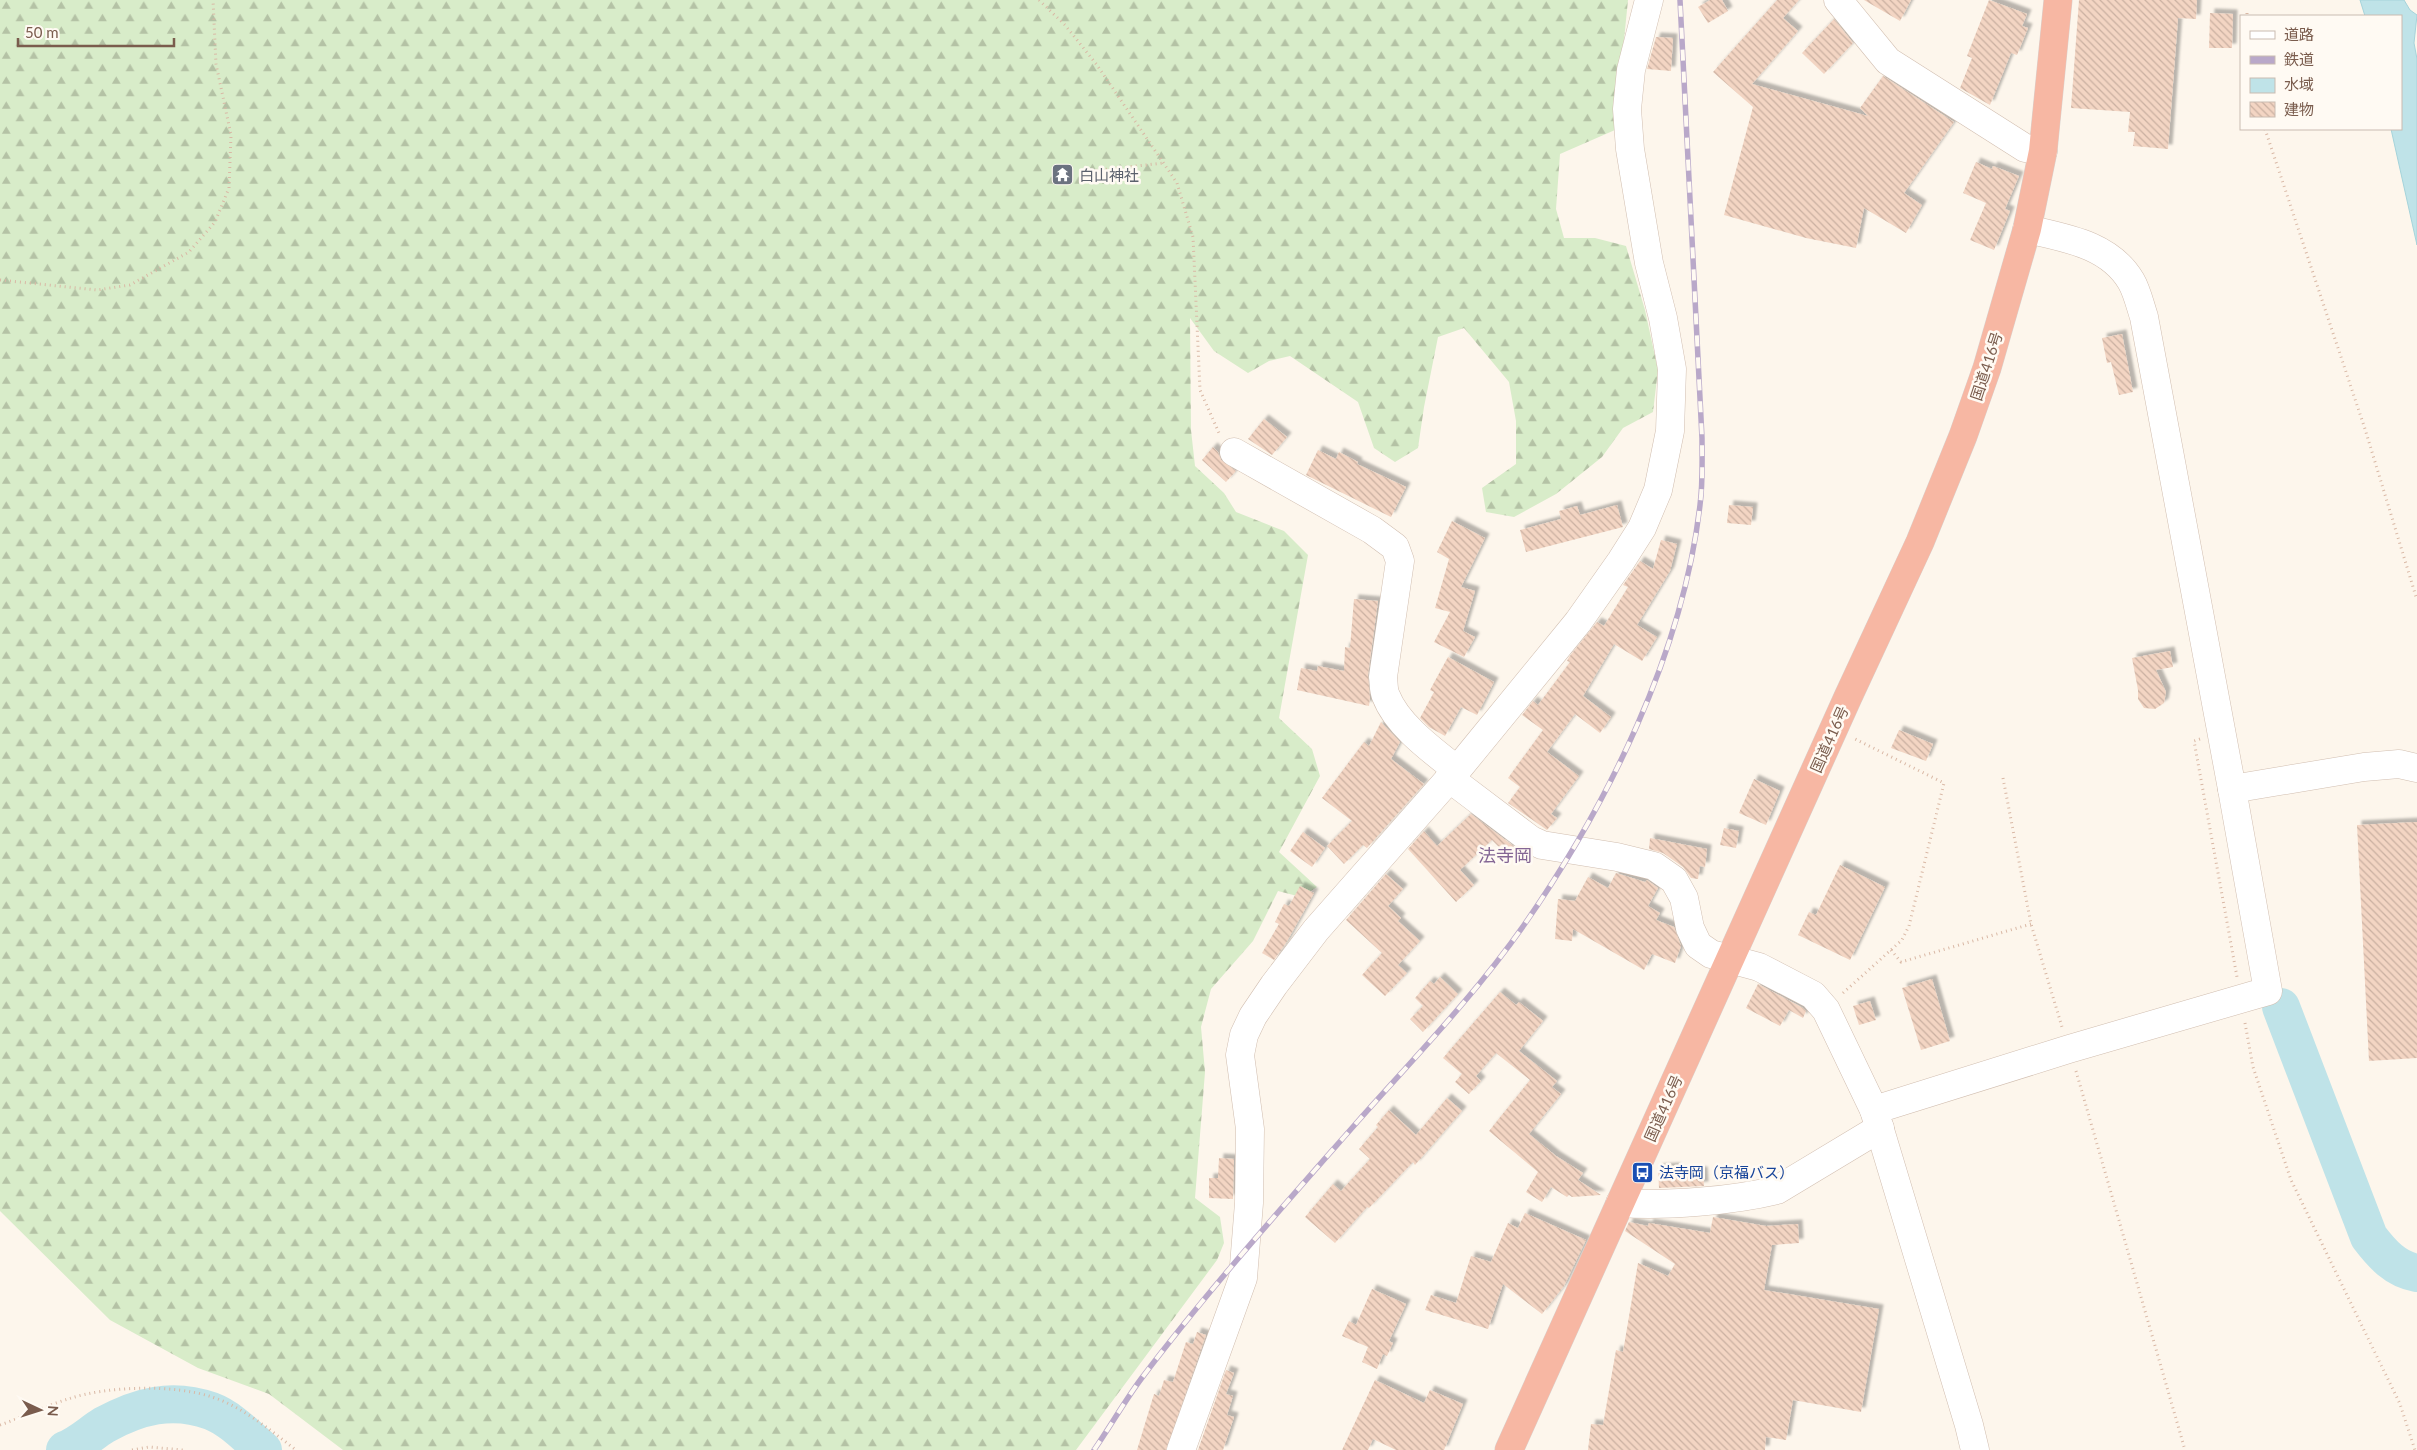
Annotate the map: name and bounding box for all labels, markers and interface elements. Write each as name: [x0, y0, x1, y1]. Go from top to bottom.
scale bar: [18, 15, 174, 47]
legend: [2240, 15, 2402, 130]
text: 50 m: [25, 23, 59, 41]
text: 道路: [2284, 25, 2314, 43]
text: 鉄道: [2284, 50, 2314, 68]
text: 水域: [2284, 75, 2314, 93]
text: 建物: [2284, 100, 2314, 118]
temple icon: 白山神社: [1051, 163, 1075, 187]
place label: 白山神社: [1079, 166, 1139, 184]
street label: 国道416号: [1966, 329, 2006, 403]
street label: 国道416号: [1806, 703, 1852, 775]
district label: 法寺岡: [1478, 844, 1532, 866]
street label: 国道416号: [1640, 1072, 1686, 1144]
bus stop icon: 法寺岡（京福バス）: [1631, 1160, 1655, 1184]
place label: 法寺岡（京福バス）: [1659, 1163, 1794, 1181]
north arrow: [15, 1385, 65, 1435]
text: N: [45, 1405, 62, 1417]

